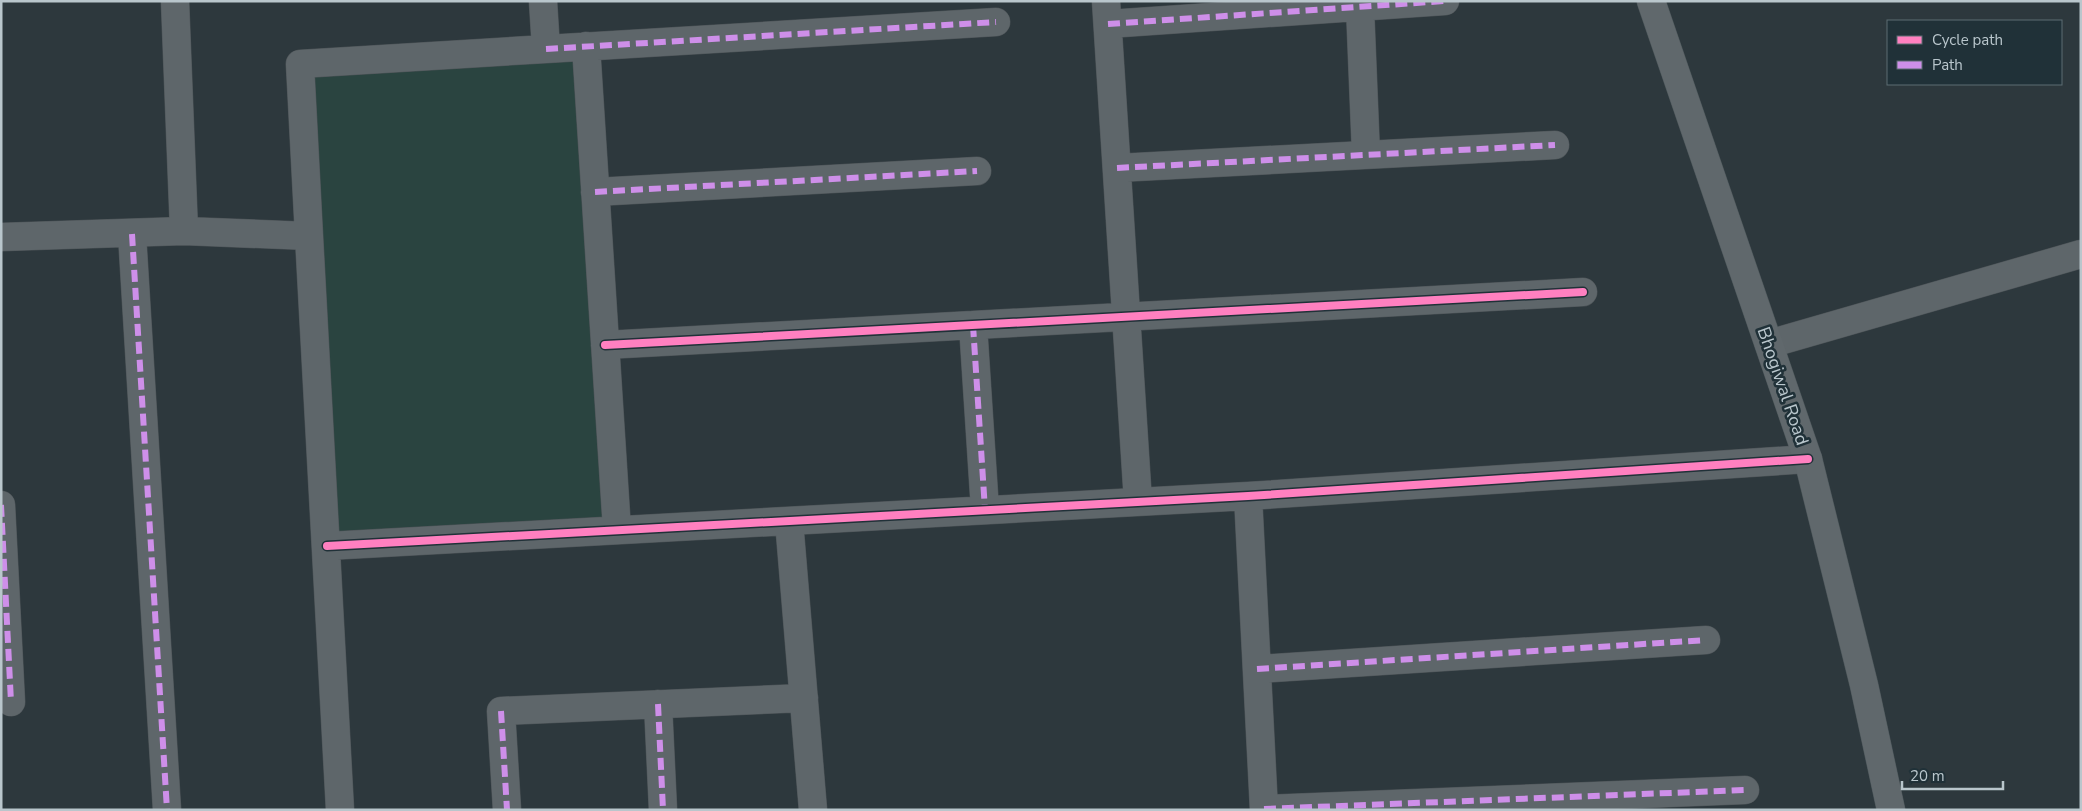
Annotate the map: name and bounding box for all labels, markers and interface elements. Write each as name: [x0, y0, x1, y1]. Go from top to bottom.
legend: [1887, 20, 2062, 85]
text: Cycle path: [1932, 30, 2003, 50]
text: Path: [1932, 55, 1963, 75]
street label: Bhogiwal Road: [1752, 324, 1814, 448]
scale bar: [1902, 758, 2003, 790]
text: 20 m: [1910, 766, 1945, 786]

